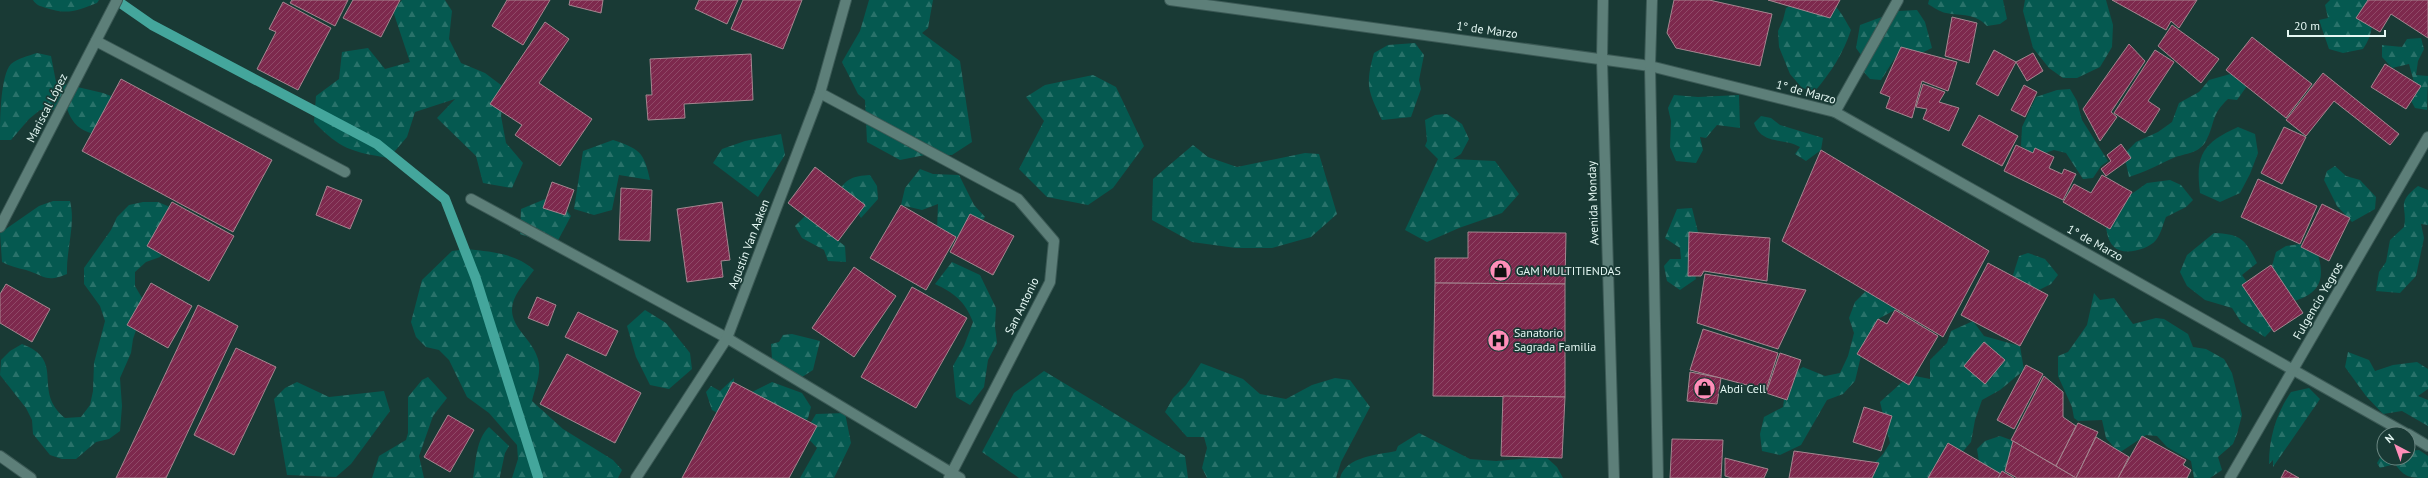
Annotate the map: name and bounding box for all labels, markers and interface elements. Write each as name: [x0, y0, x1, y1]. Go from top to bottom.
scale bar: [2288, 12, 2385, 38]
street label: 1° de Marzo: [1455, 18, 1519, 41]
text: 20 m: [2294, 18, 2320, 33]
street label: Mariscal López: [23, 71, 70, 145]
street label: 1° de Marzo: [1774, 76, 1838, 107]
street label: Avenida Monday: [1584, 160, 1601, 245]
street label: Agustín Van Aaken: [725, 197, 772, 291]
street label: 1° de Marzo: [2065, 221, 2126, 264]
shop icon: GAM MULTITIENDAS: [1487, 258, 1513, 284]
street label: Fulgencio Yegros: [2289, 259, 2346, 342]
place label: GAM MULTITIENDAS: [1516, 263, 1621, 278]
street label: San Antonio: [1001, 275, 1042, 337]
place label: Sanatorio Sagrada Familia: [1514, 325, 1596, 354]
hospital icon: Sanatorio Sagrada Familia: [1486, 327, 1512, 353]
shop icon: Abdi Cell: [1691, 376, 1717, 402]
place label: Abdi Cell: [1720, 381, 1766, 396]
north arrow: [2376, 426, 2416, 466]
text: N: [2382, 431, 2397, 446]

